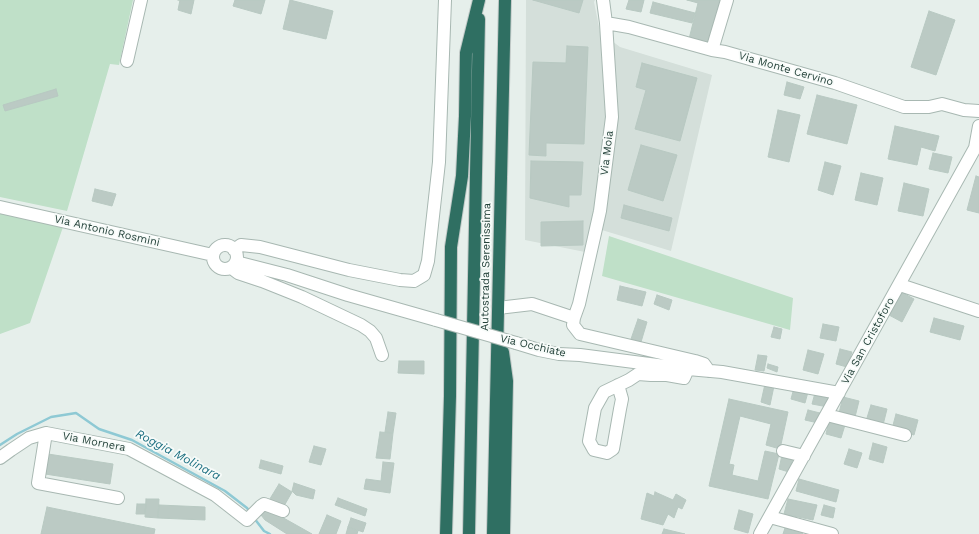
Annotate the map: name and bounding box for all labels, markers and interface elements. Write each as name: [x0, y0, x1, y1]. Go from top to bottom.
street label: Via Monte Cervino: [737, 49, 835, 89]
street label: Via Moia: [598, 130, 616, 176]
street label: Autostrada Serenissima: [478, 203, 494, 331]
street label: Via Antonio Rosmini: [53, 212, 161, 250]
street label: Via San Cristoforo: [839, 295, 897, 387]
street label: Via Occhiate: [499, 332, 567, 360]
water label: Roggia Molinara: [133, 427, 223, 483]
street label: Via Mornera: [61, 429, 127, 455]

